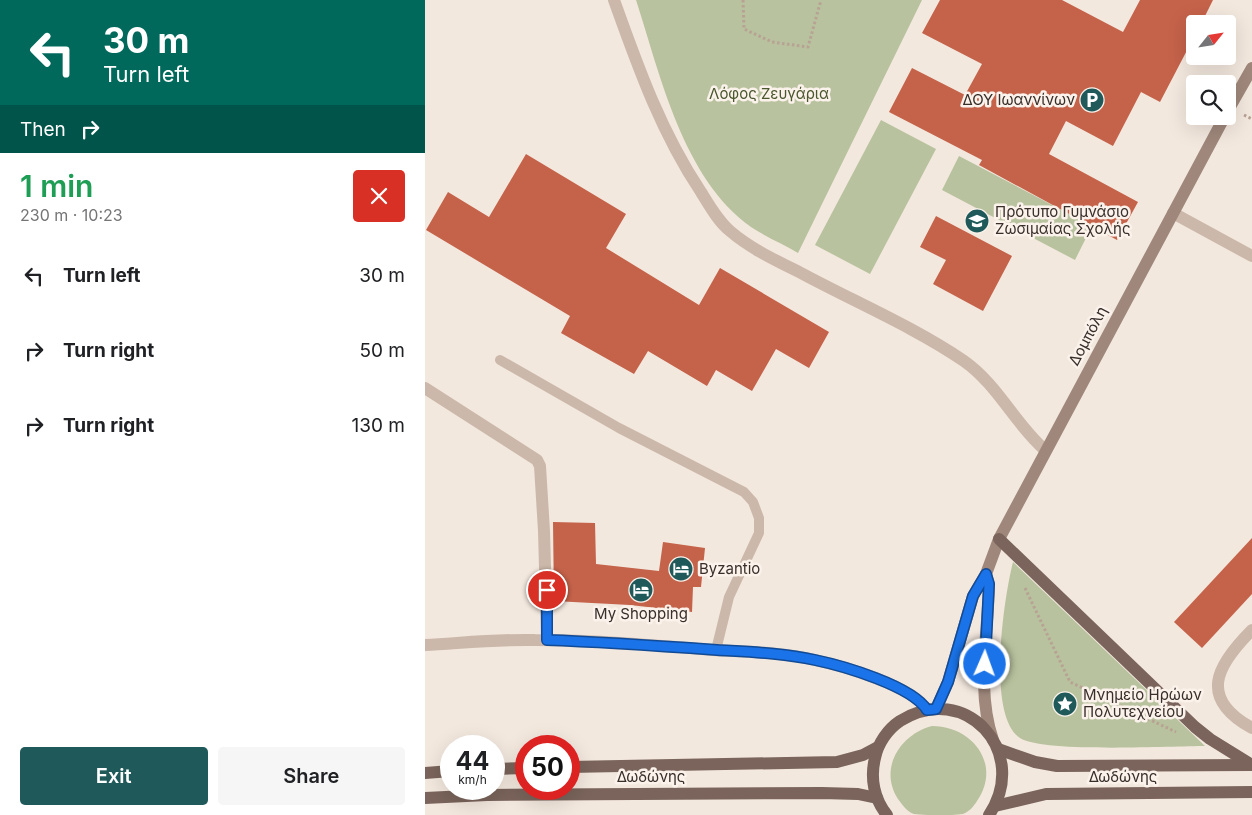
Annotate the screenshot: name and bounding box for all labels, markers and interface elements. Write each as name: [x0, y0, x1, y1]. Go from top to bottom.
north arrow: [1186, 15, 1236, 65]
map controls: [1186, 15, 1236, 125]
text: 30 m: [103, 19, 189, 61]
icon: left: [20, 20, 85, 85]
text: Turn left: [103, 61, 189, 87]
button: search: [1186, 75, 1236, 125]
park label: Λόφος Ζευγάρια: [709, 84, 829, 103]
parking icon: ΔΟΥ Ιωαννίνων: [1079, 87, 1105, 113]
place label: ΔΟΥ Ιωαννίνων: [962, 90, 1075, 109]
icon: right: [76, 115, 104, 143]
text: Then: [20, 118, 66, 141]
text: 1 min: [20, 168, 93, 204]
button: close: [353, 170, 405, 222]
place label: Πρότυπο Γυμνάσιο Ζωσιμαίας Σχολής: [995, 202, 1131, 238]
text: 230 m · 10:23: [20, 205, 123, 225]
school or university icon: Πρότυπο Γυμνάσιο Ζωσιμαίας Σχολής: [964, 208, 990, 234]
icon: left: [20, 262, 48, 290]
text: Turn left: [63, 264, 141, 287]
text: 30 m: [359, 264, 405, 287]
street label: Δομπόλη: [1064, 303, 1111, 369]
icon: right: [20, 337, 48, 365]
text: Turn right: [63, 339, 154, 362]
text: 50 m: [359, 339, 405, 362]
icon: right: [20, 412, 48, 440]
text: Turn right: [63, 414, 154, 437]
text: 130 m: [352, 414, 405, 437]
hotel icon: Byzantio: [668, 556, 694, 582]
place label: Byzantio: [699, 559, 760, 578]
pin: [526, 569, 568, 611]
icon: arrive: [533, 576, 561, 604]
hotel icon: My Shopping: [628, 577, 654, 603]
place label: My Shopping: [594, 604, 688, 623]
position arrow: [958, 637, 1010, 689]
place label: Μνημείο Ηρώων Πολυτεχνείου: [1083, 685, 1202, 721]
place icon: Μνημείο Ηρώων Πολυτεχνείου: [1052, 691, 1078, 717]
speed limit sign: 50: [515, 735, 580, 800]
text: 44: [456, 746, 489, 776]
button: Exit: [20, 747, 208, 805]
button: Share: [218, 747, 405, 805]
street label: Δωδώνης: [617, 767, 685, 786]
street label: Δωδώνης: [1089, 767, 1157, 786]
text: km/h: [458, 772, 487, 787]

